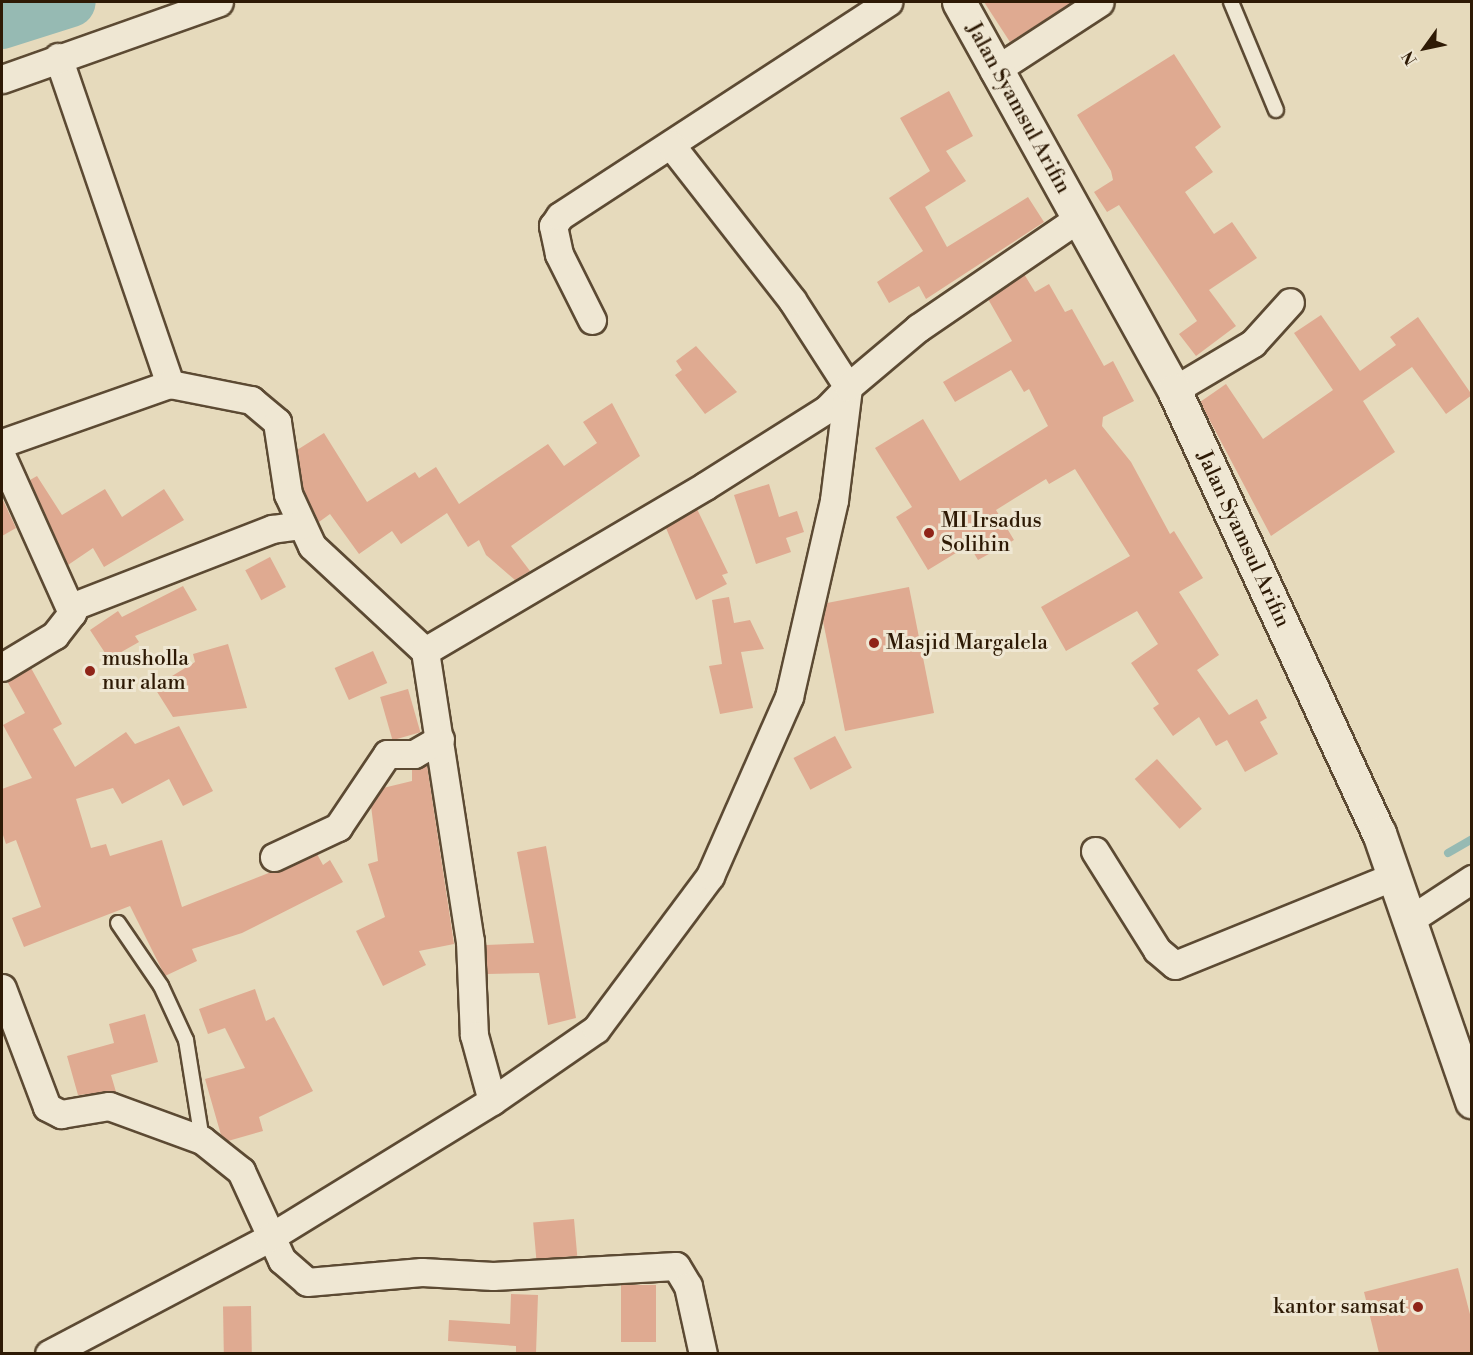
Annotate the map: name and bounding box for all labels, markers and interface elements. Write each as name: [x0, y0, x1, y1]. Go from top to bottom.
street label: Jalan Syamsul Arifin: [960, 18, 1076, 198]
north arrow: [1395, 18, 1455, 78]
text: N: [1398, 47, 1422, 69]
street label: Jalan Syamsul Arifin: [1191, 447, 1295, 631]
place label: MI Irsadus Solihin: [941, 508, 1042, 558]
marker: MI Irsadus Solihin: [922, 526, 936, 540]
place label: Masjid Margalela: [886, 630, 1048, 656]
marker: Masjid Margalela: [867, 636, 881, 650]
place label: musholla nur alam: [102, 646, 189, 696]
marker: musholla nur alam: [83, 664, 97, 678]
place label: kantor samsat: [1273, 1294, 1406, 1320]
marker: kantor samsat: [1411, 1300, 1425, 1314]

